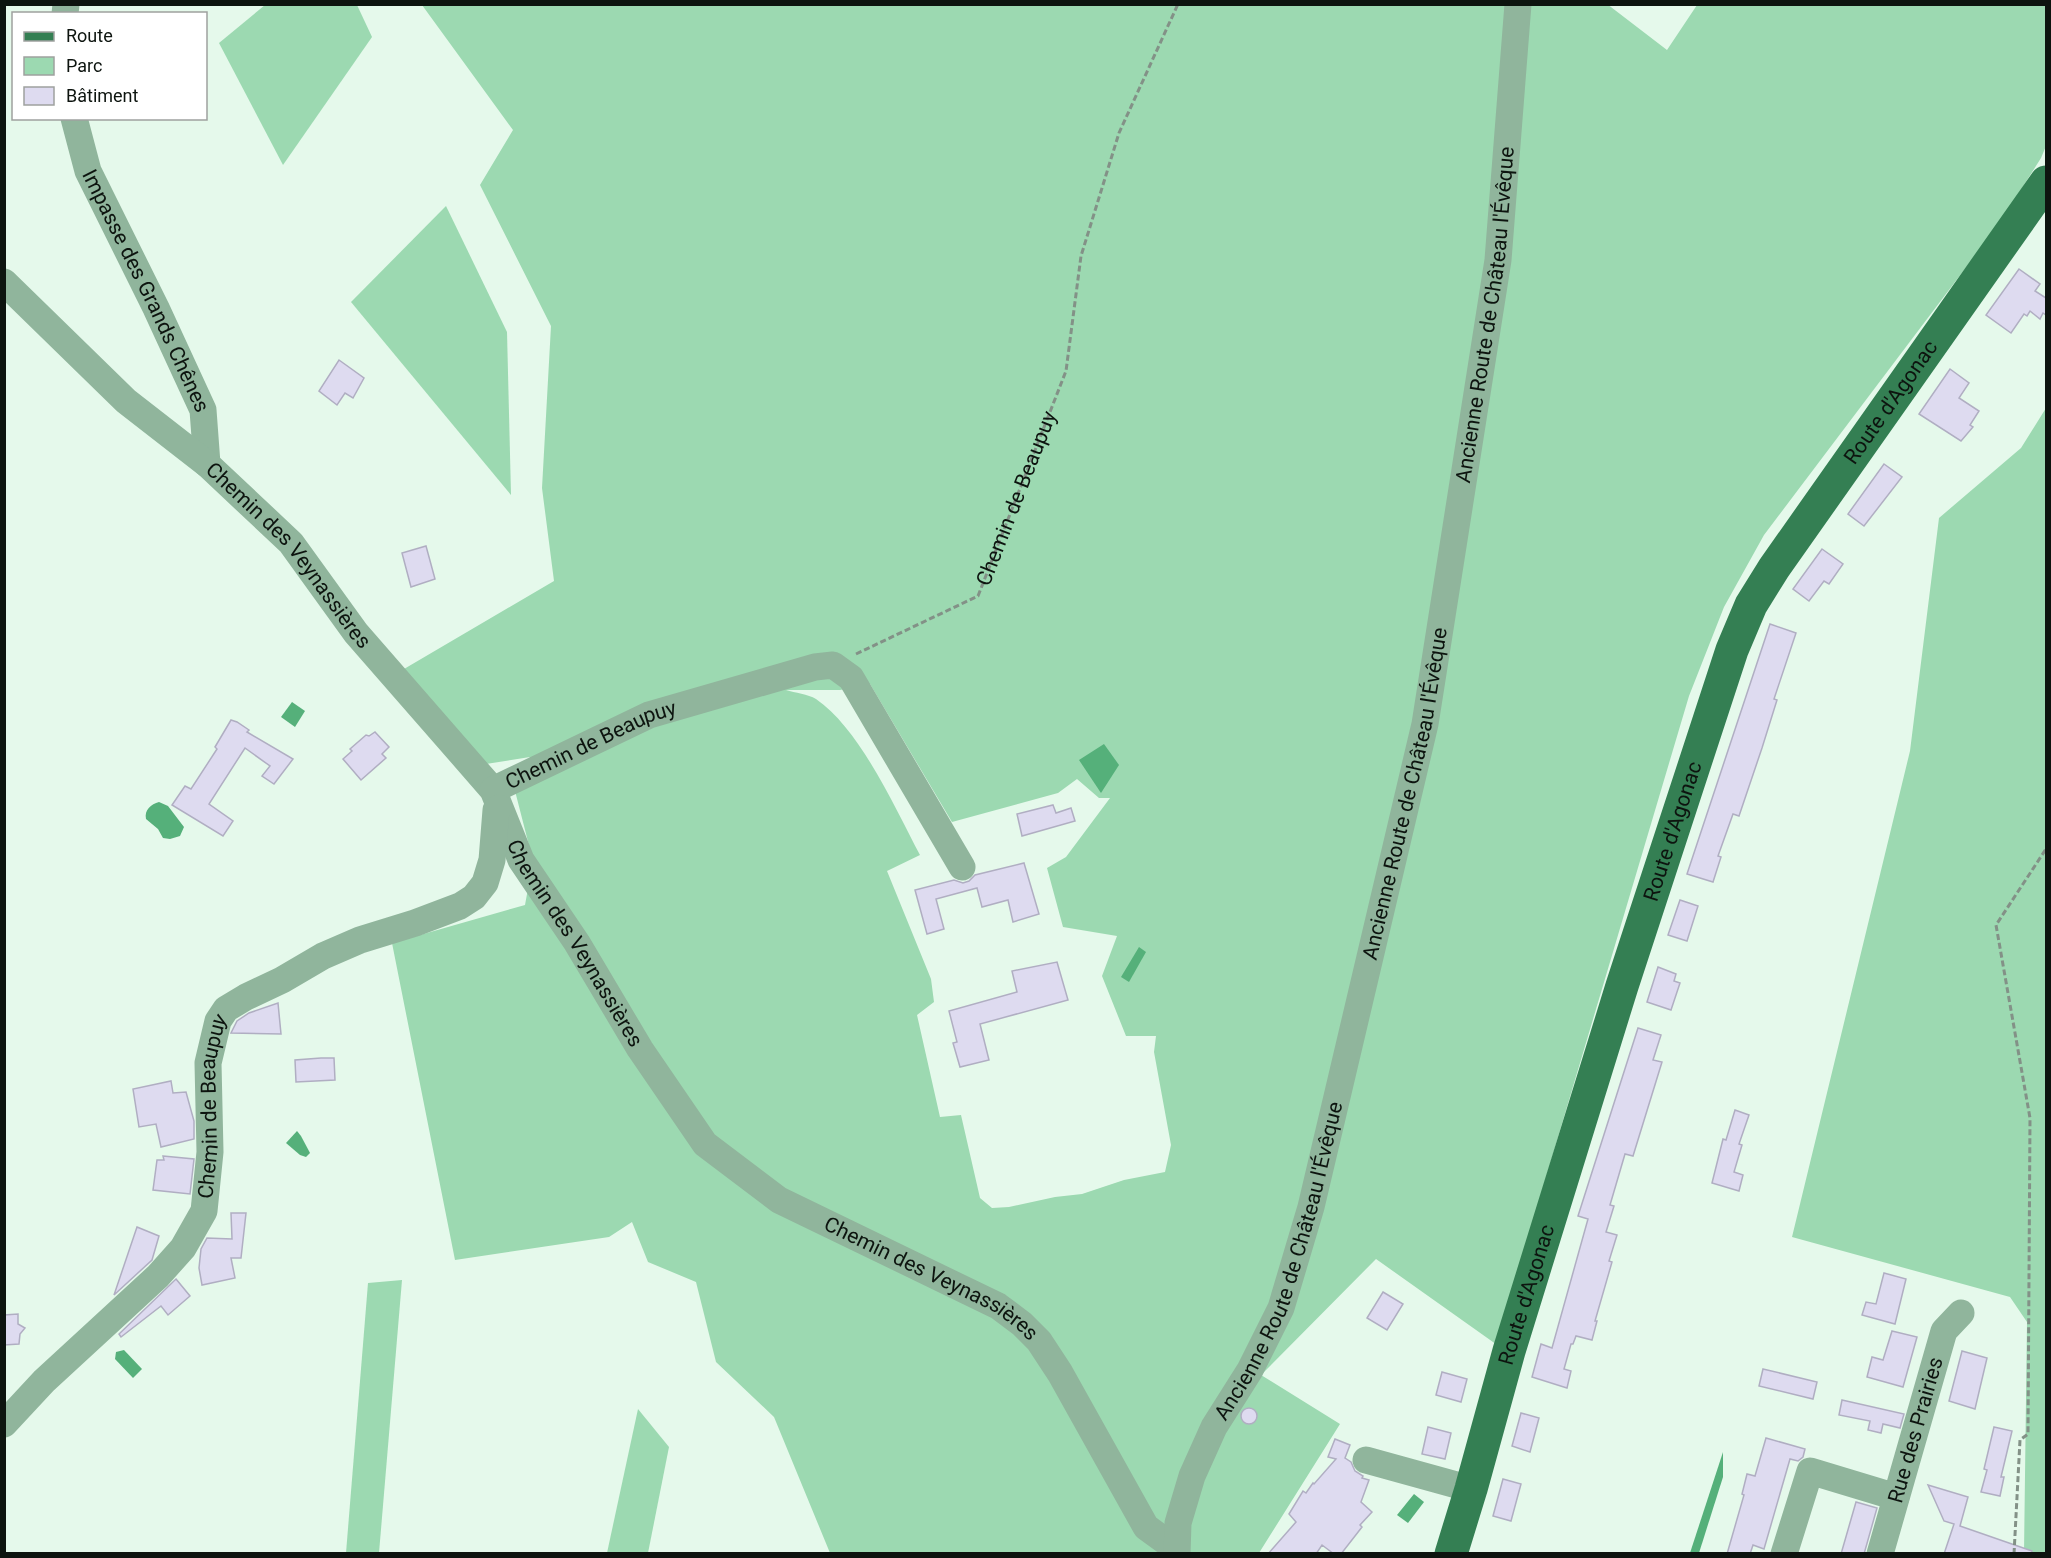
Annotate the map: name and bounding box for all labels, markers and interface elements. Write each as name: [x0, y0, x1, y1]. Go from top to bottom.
legend: [12, 12, 207, 120]
text: Route: [66, 25, 113, 46]
text: Parc: [66, 55, 102, 76]
text: Bâtiment: [66, 85, 139, 106]
street label: Ancienne Route de Château l'Évêque: [1451, 146, 1519, 485]
street label: Impasse des Grands Chênes: [77, 166, 214, 416]
street label: Route d'Agonac: [1839, 336, 1943, 469]
street label: Chemin de Beaupuy: [971, 407, 1061, 589]
street label: Chemin des Veynassières: [201, 457, 376, 653]
street label: Ancienne Route de Château l'Évêque: [1358, 626, 1452, 962]
street label: Chemin de Beaupuy: [502, 696, 679, 794]
street label: Route d'Agonac: [1639, 758, 1707, 904]
street label: Chemin des Veynassières: [502, 836, 648, 1051]
street label: Chemin de Beaupuy: [193, 1009, 232, 1200]
street label: Ancienne Route de Château l'Évêque: [1209, 1099, 1347, 1424]
street label: Chemin des Veynassières: [820, 1212, 1043, 1345]
street label: Route d'Agonac: [1494, 1222, 1559, 1368]
street label: Rue des Prairies: [1883, 1354, 1948, 1506]

